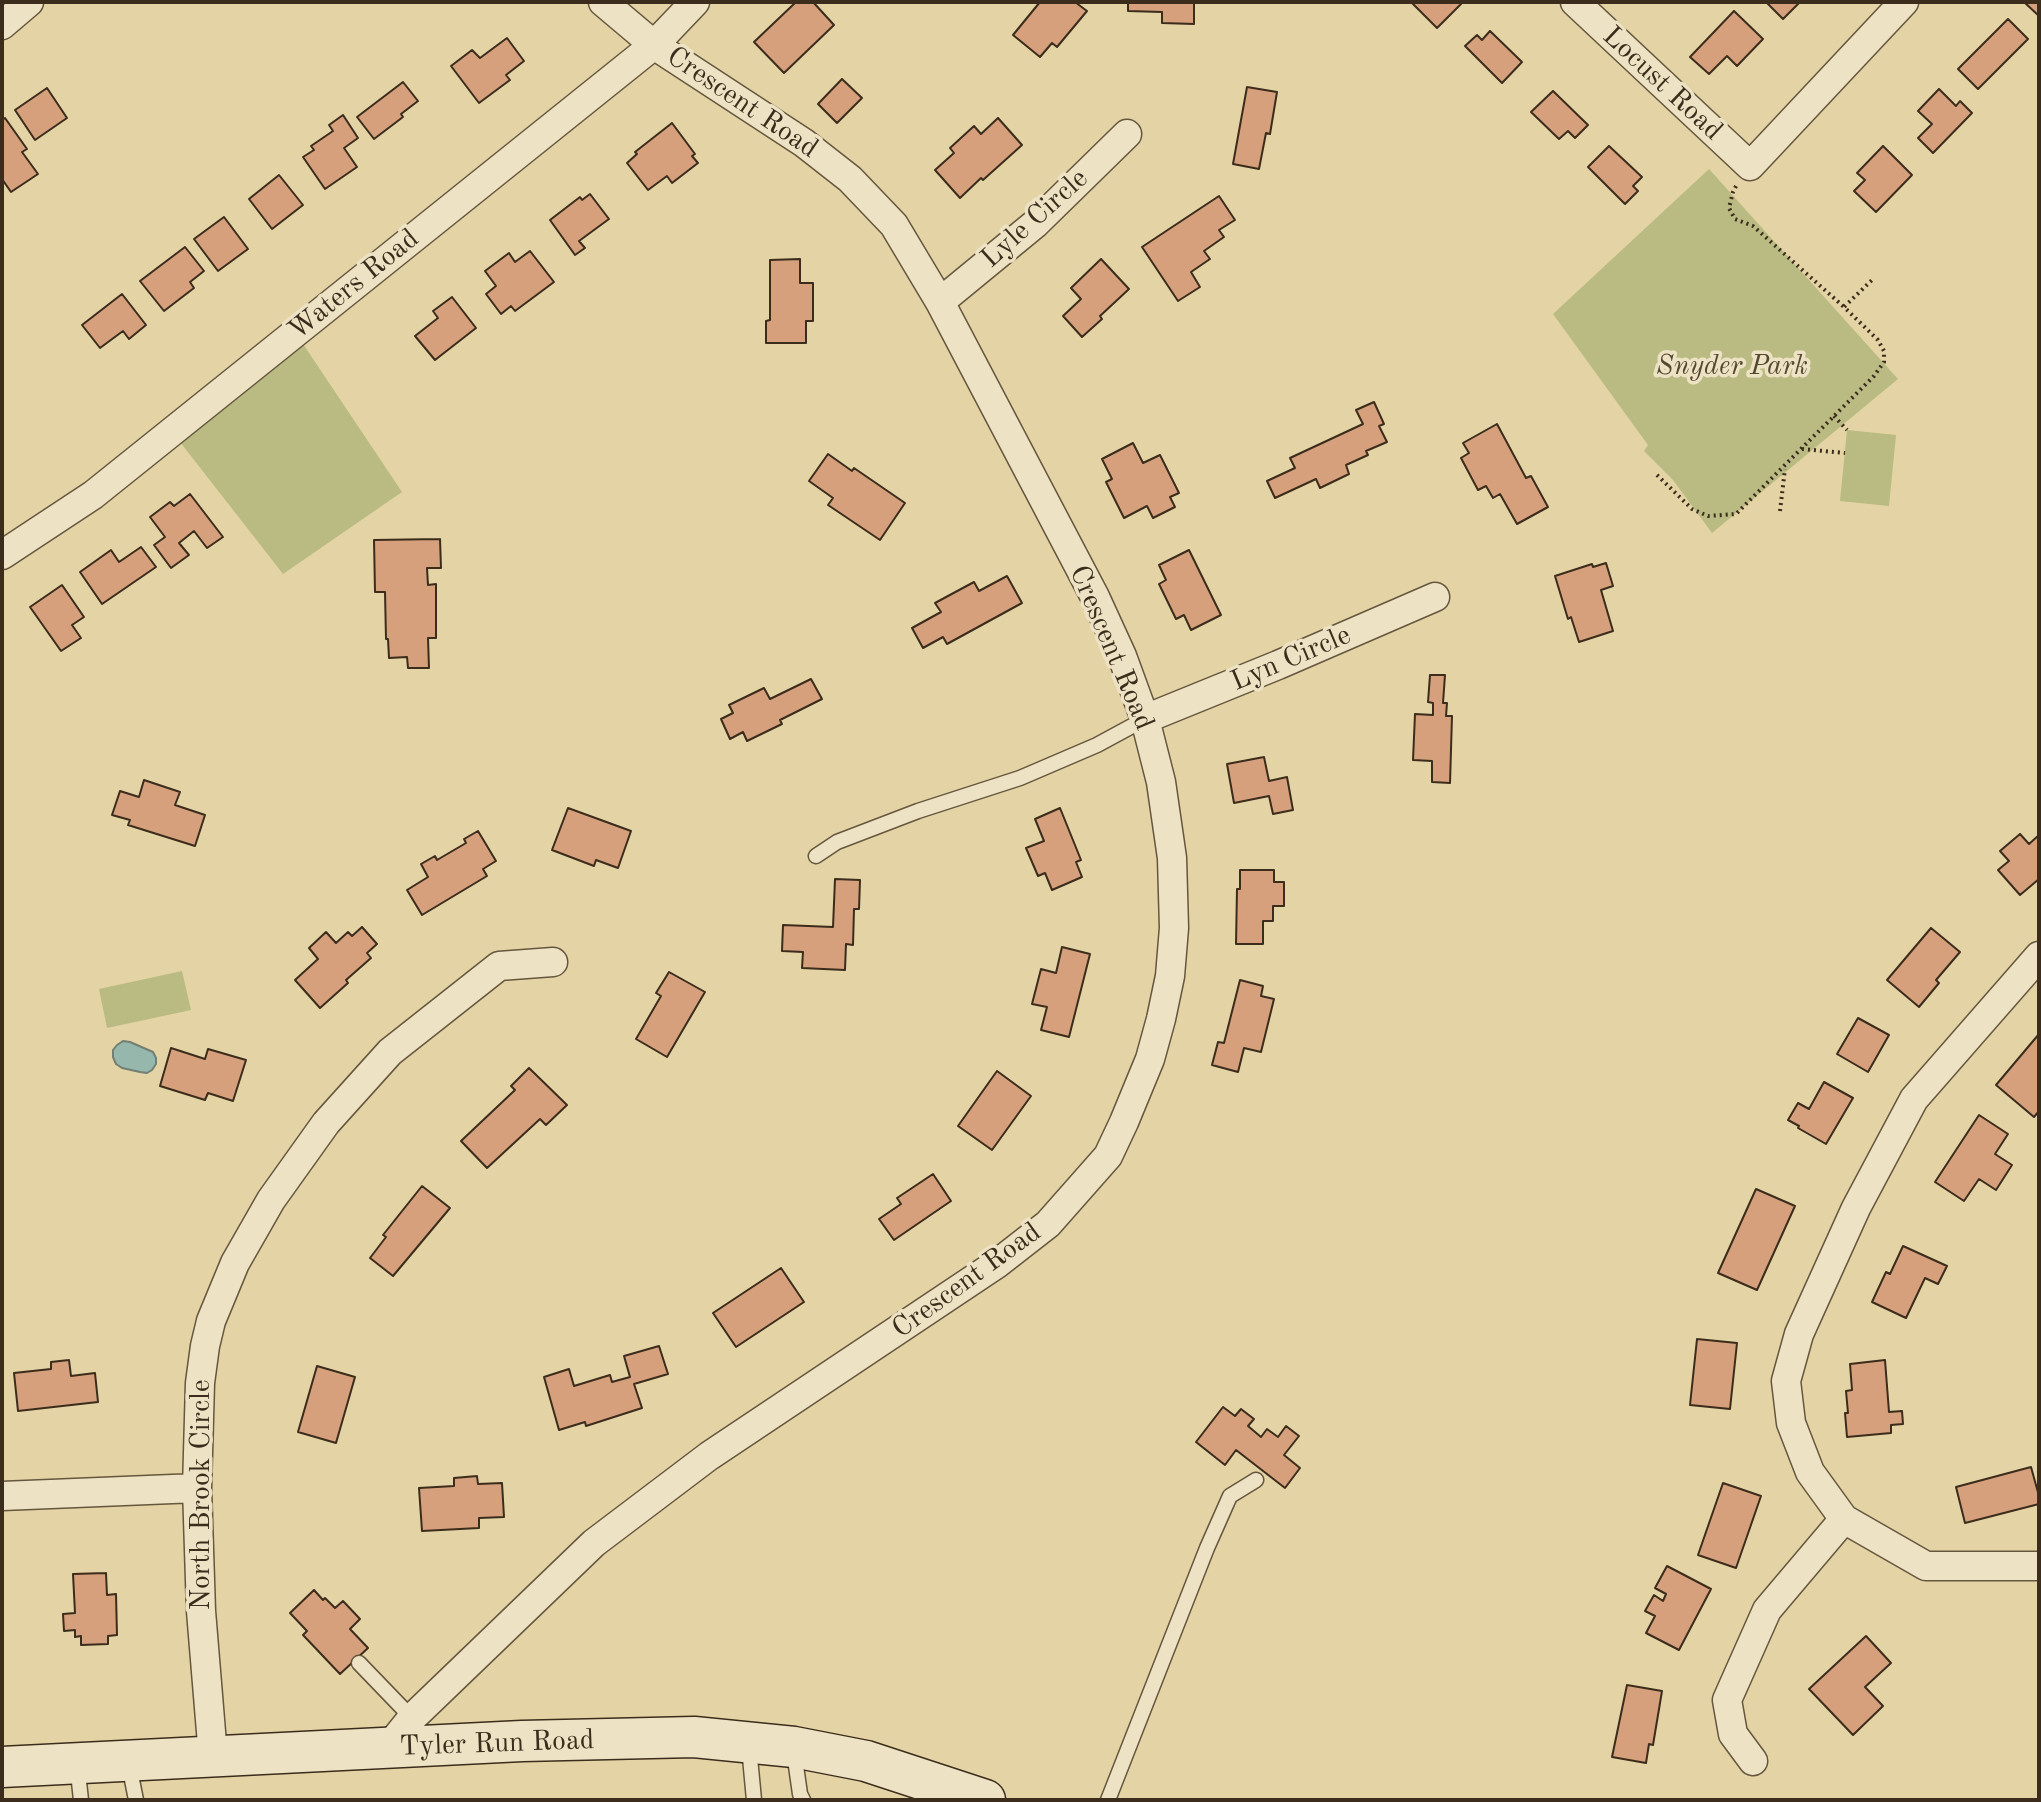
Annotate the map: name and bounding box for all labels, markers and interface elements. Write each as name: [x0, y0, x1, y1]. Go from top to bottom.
street label: Locust Road: [1595, 20, 1729, 148]
street label: Crescent Road: [660, 40, 824, 166]
street label: Lyle Circle: [975, 162, 1095, 276]
street label: Waters Road: [282, 222, 426, 348]
park label: Snyder Park: [1656, 350, 1808, 384]
street label: Crescent Road: [1061, 561, 1161, 735]
street label: Lyn Circle: [1226, 619, 1356, 699]
street label: Crescent Road: [886, 1216, 1048, 1346]
street label: North Brook Circle: [185, 1379, 219, 1611]
street label: Tyler Run Road: [399, 1724, 595, 1764]

